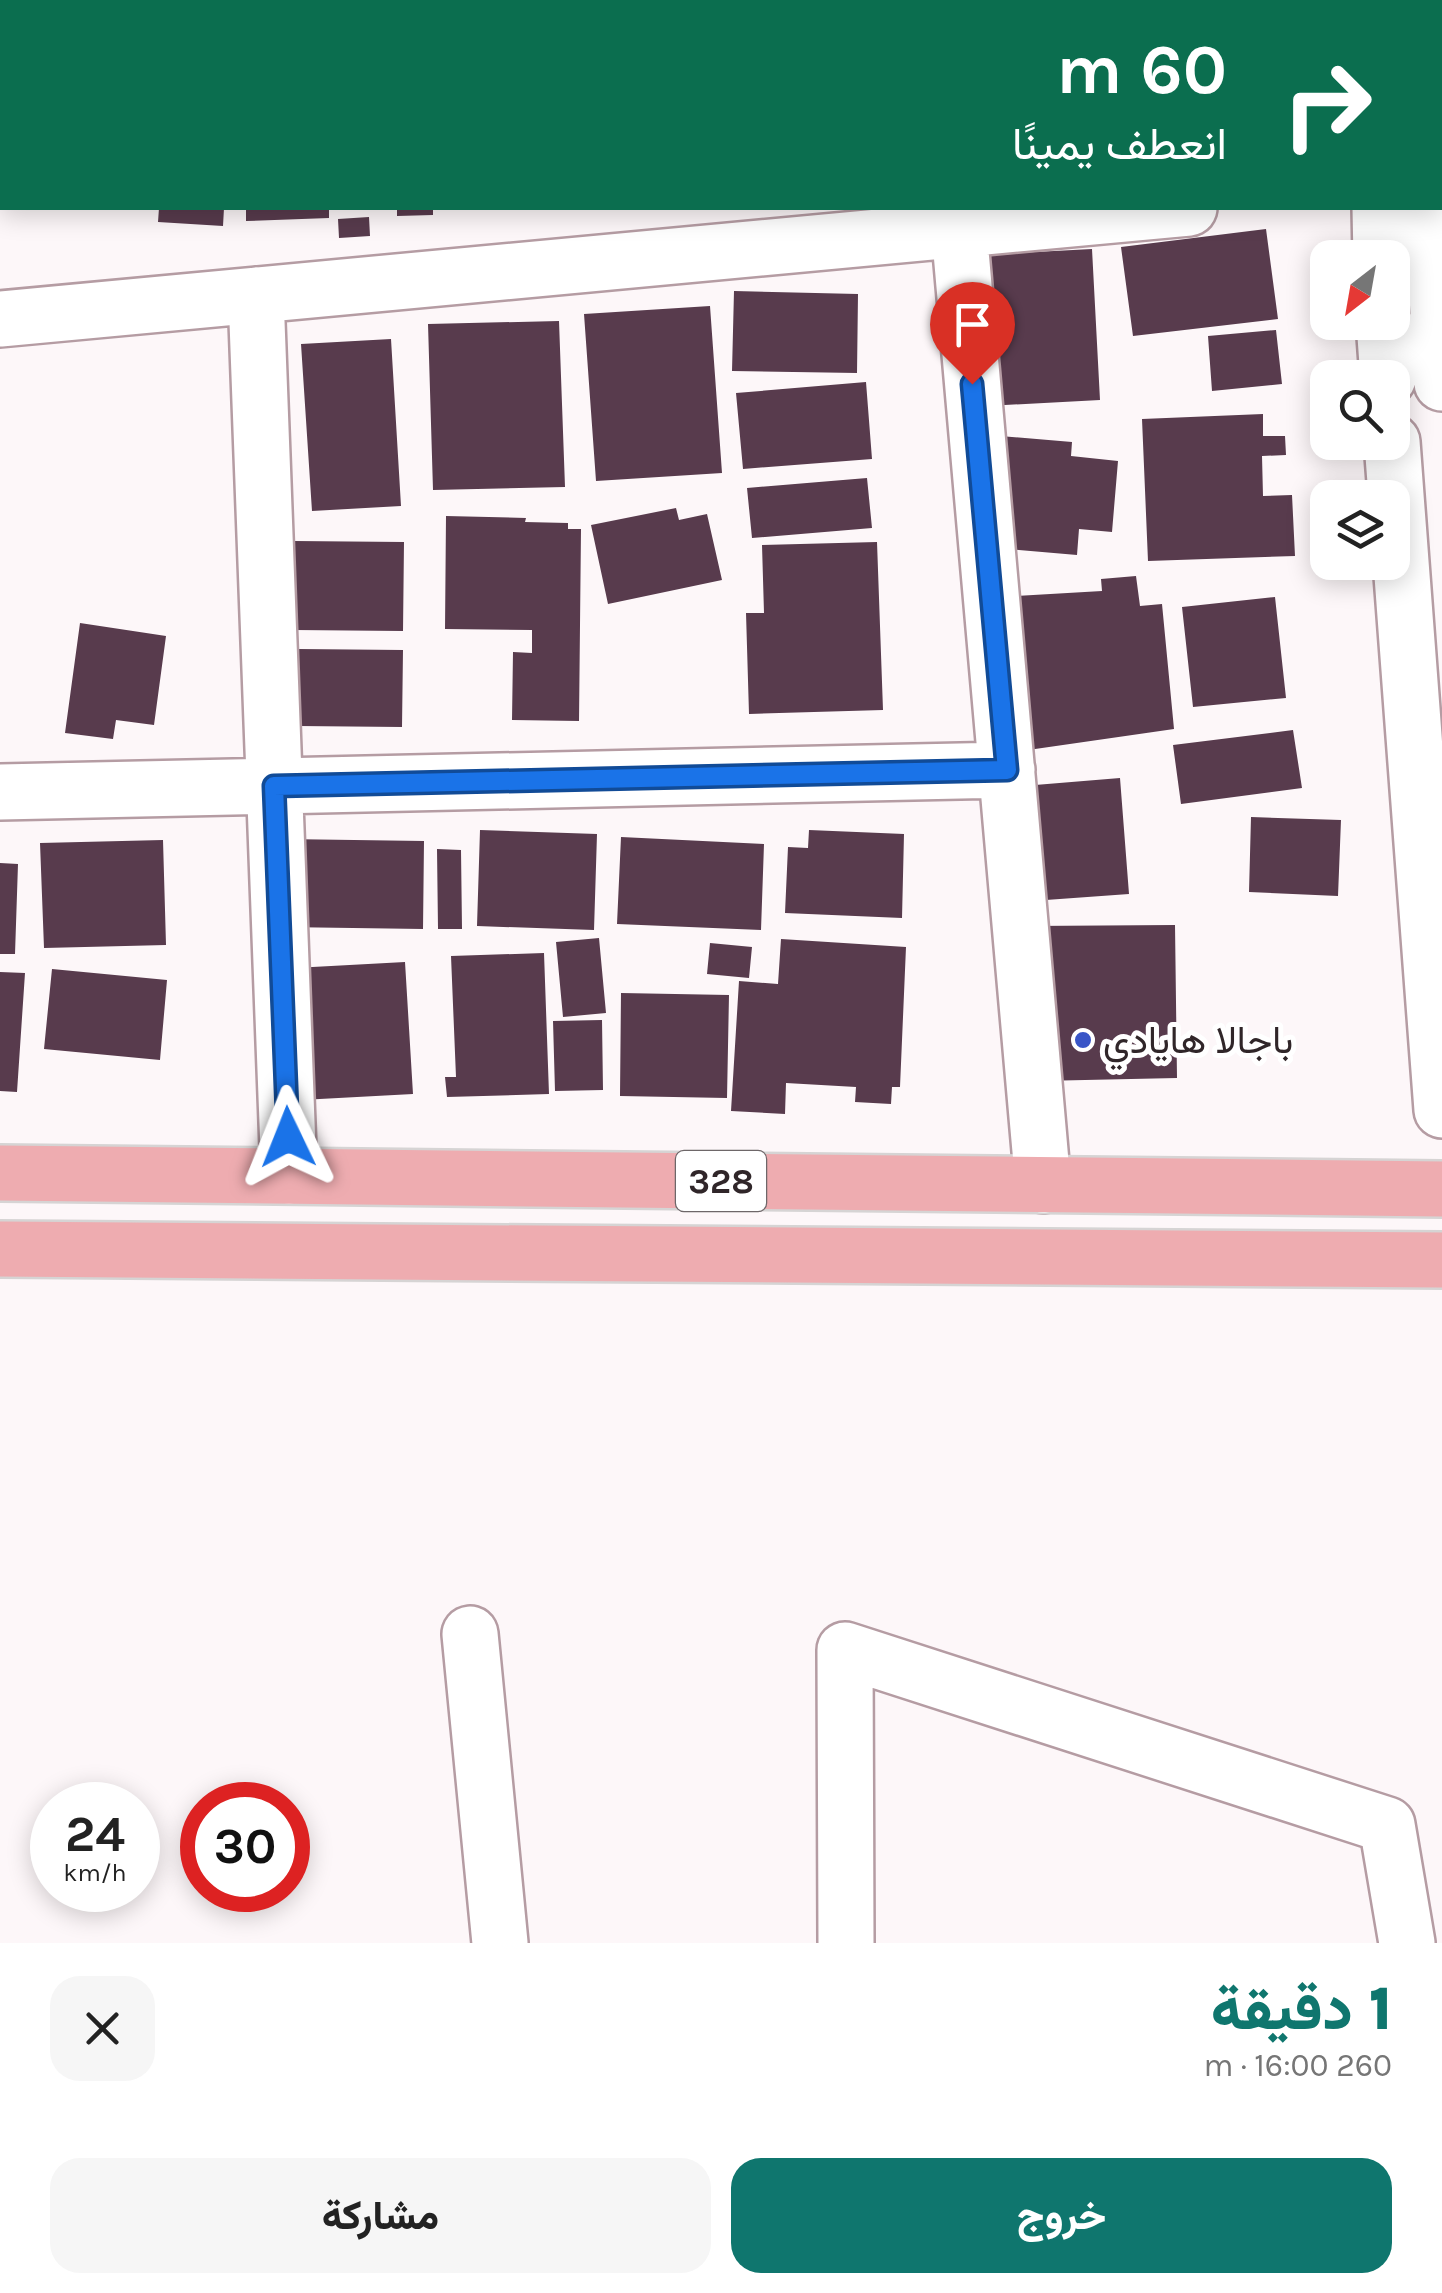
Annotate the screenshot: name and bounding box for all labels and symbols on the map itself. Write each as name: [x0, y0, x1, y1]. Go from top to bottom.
north arrow: [1310, 240, 1410, 340]
pin: [930, 282, 1015, 385]
place label: باجالا هايادي: [1103, 1018, 1293, 1071]
marker: باجالا هايادي: [1072, 1029, 1094, 1051]
position arrow: [236, 1085, 340, 1189]
road number: 328: [676, 1151, 766, 1211]
speed limit sign: 30: [180, 1782, 310, 1912]

